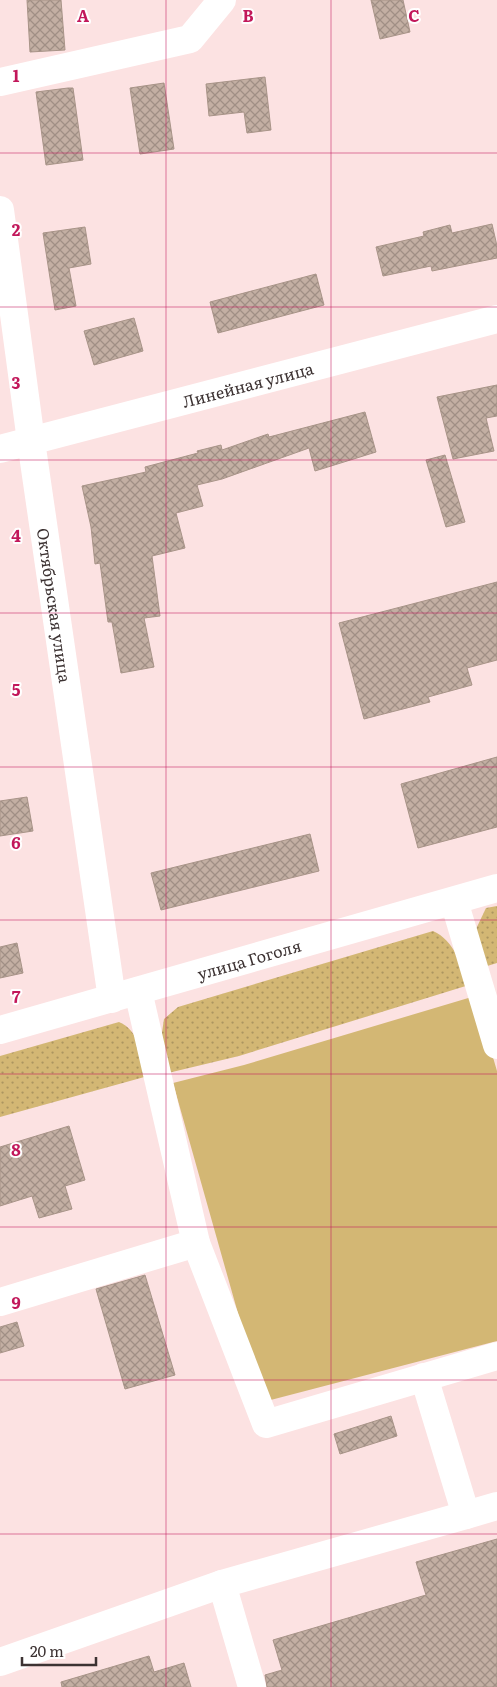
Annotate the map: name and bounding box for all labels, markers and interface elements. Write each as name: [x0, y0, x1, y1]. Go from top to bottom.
text: A: [77, 3, 89, 27]
text: B: [242, 3, 254, 27]
text: C: [408, 3, 420, 27]
text: 1: [13, 63, 20, 87]
text: 2: [12, 217, 21, 241]
street label: Линейная улица: [179, 355, 316, 413]
text: 3: [12, 370, 21, 394]
text: 4: [11, 523, 21, 547]
street label: Октябрьская улица: [32, 526, 78, 685]
text: 5: [12, 677, 21, 701]
text: 6: [11, 830, 21, 854]
street label: улица Гоголя: [194, 933, 304, 985]
text: 7: [12, 984, 21, 1008]
text: 8: [11, 1137, 21, 1161]
text: 9: [11, 1290, 21, 1314]
scale bar: [22, 1634, 96, 1666]
text: 20 m: [30, 1639, 64, 1662]

